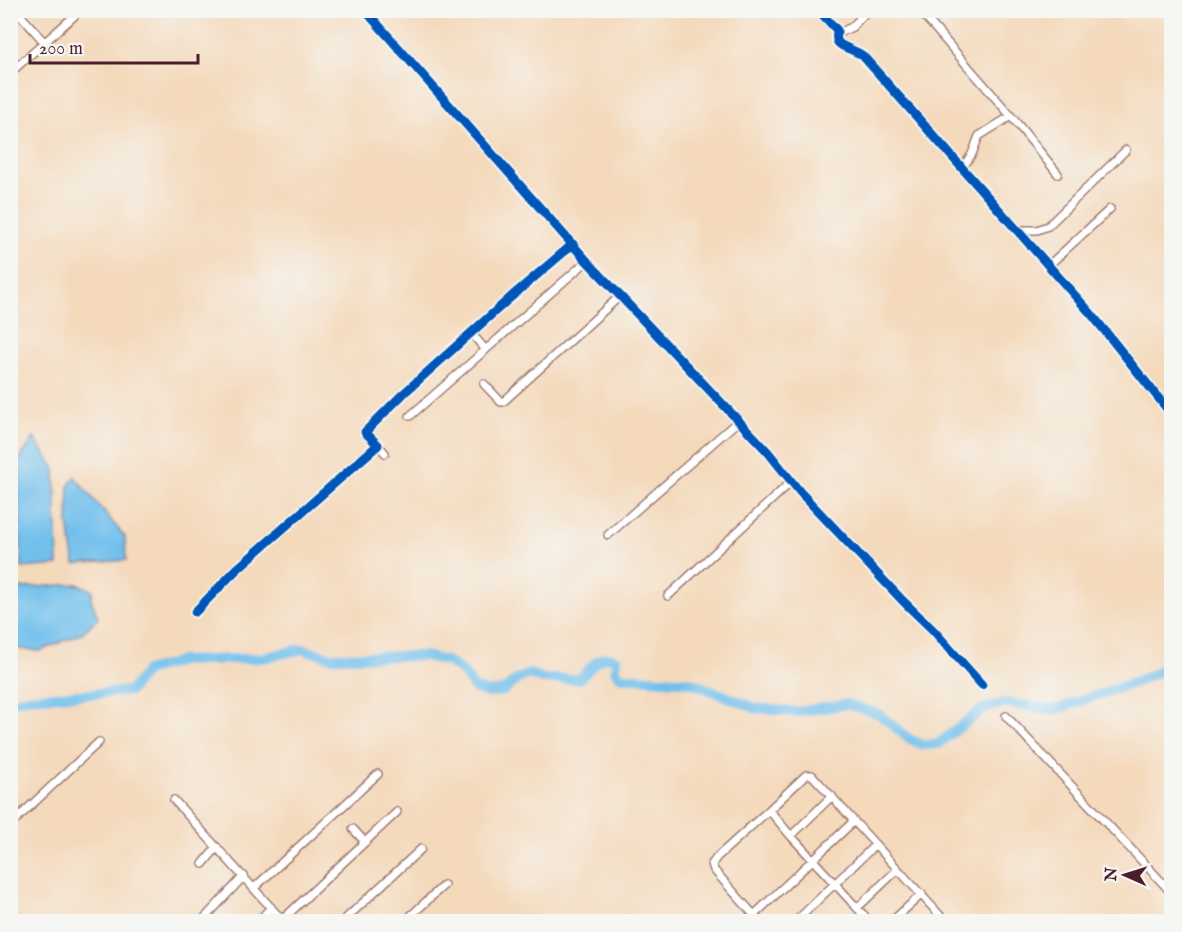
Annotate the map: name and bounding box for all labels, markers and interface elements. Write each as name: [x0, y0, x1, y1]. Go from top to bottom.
scale bar: [30, 27, 198, 65]
text: 200 m: [39, 38, 83, 61]
north arrow: [1095, 845, 1155, 905]
text: N: [1102, 867, 1122, 883]

